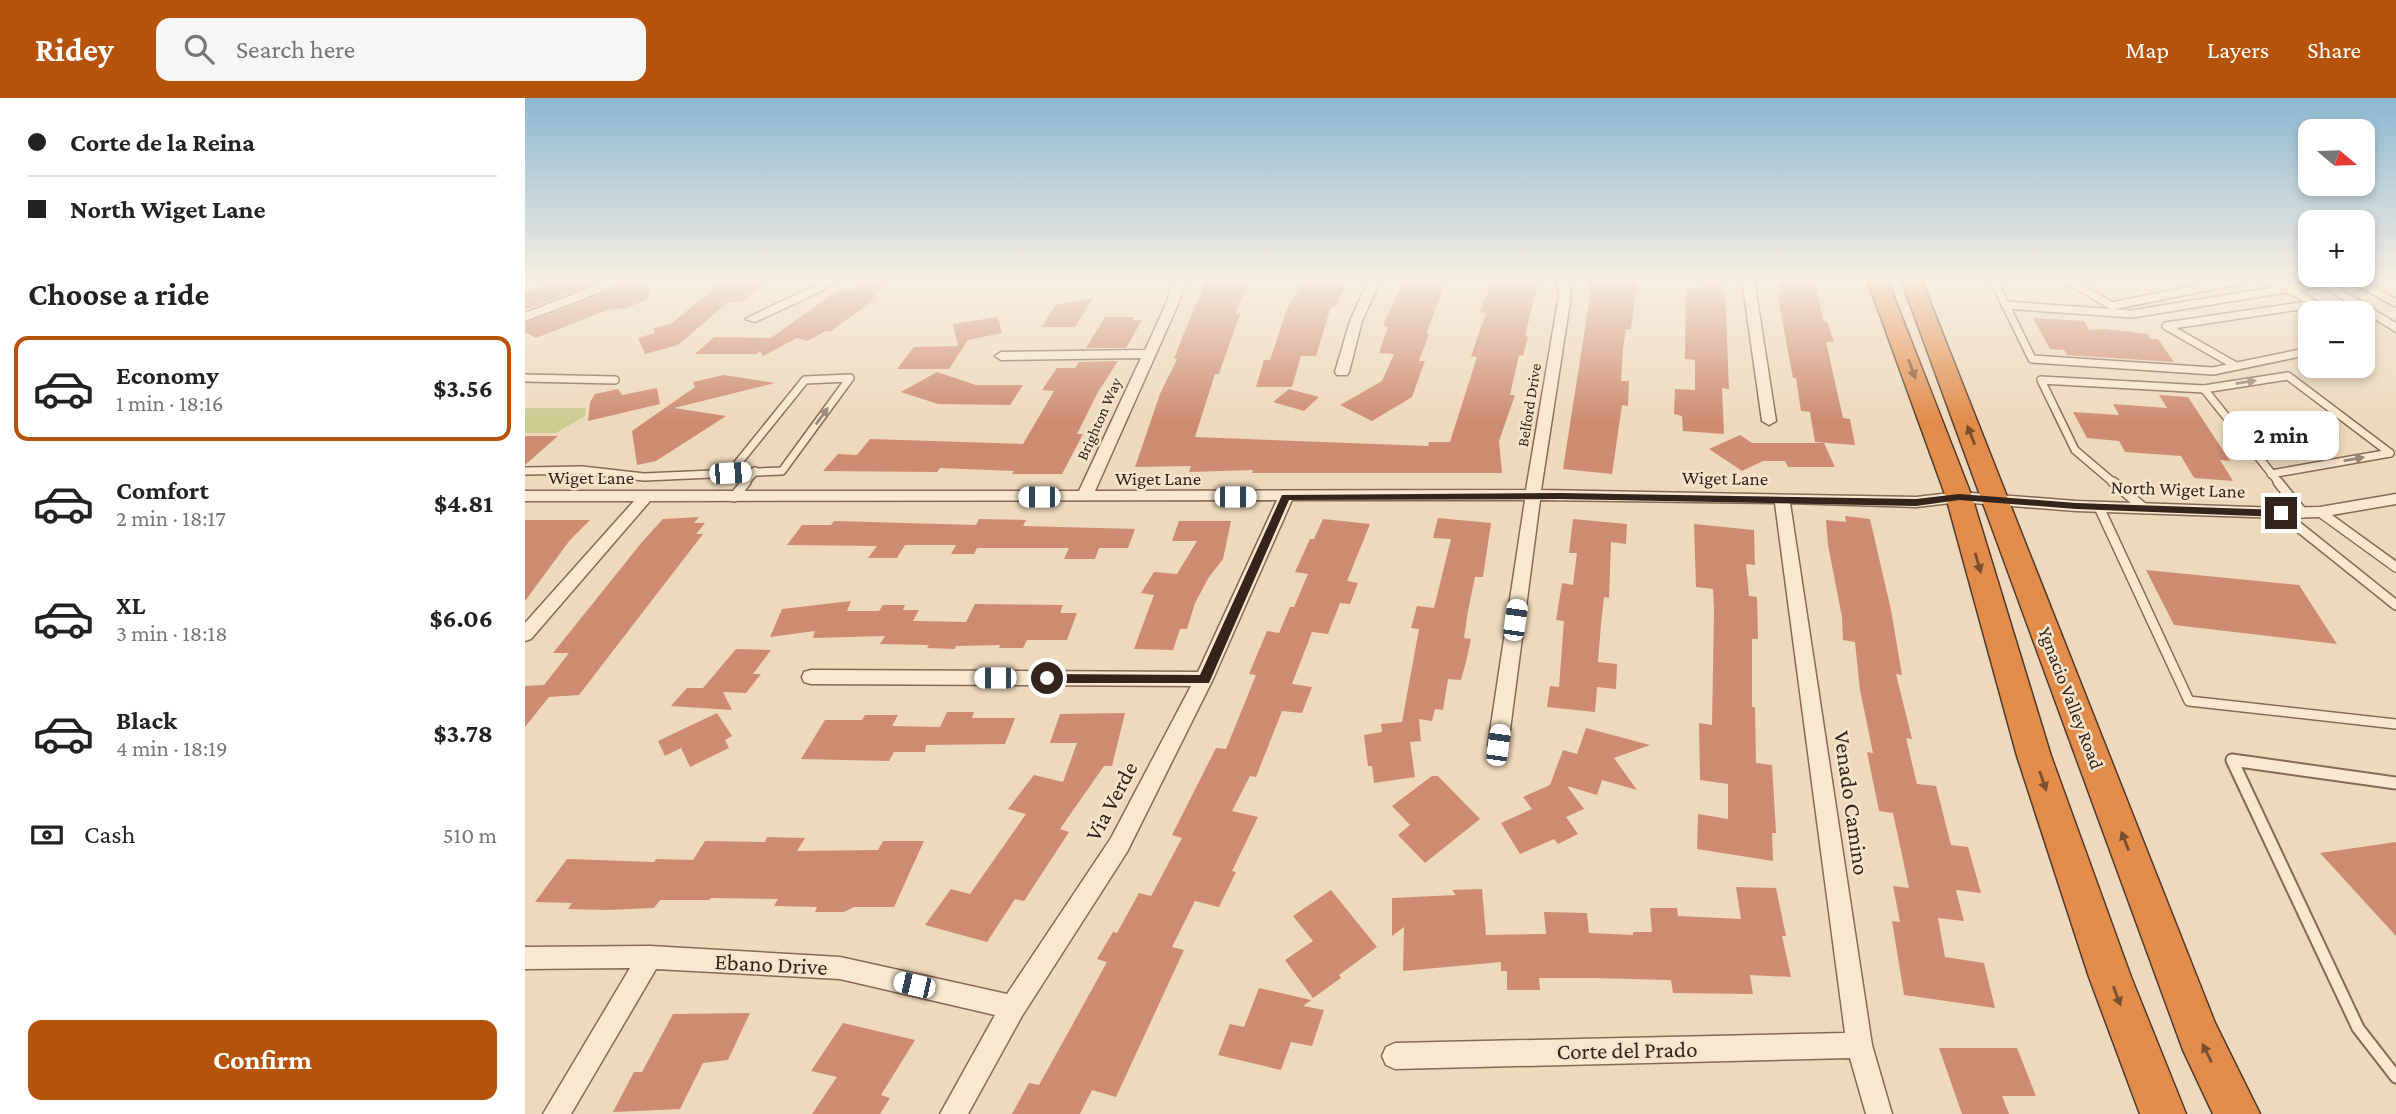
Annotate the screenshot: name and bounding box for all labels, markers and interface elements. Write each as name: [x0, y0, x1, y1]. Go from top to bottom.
search box: [156, 18, 646, 81]
icon: search: [180, 30, 218, 68]
text: Ridey: [35, 31, 114, 68]
text: Search here: [236, 35, 355, 64]
text: Map: [2125, 36, 2169, 63]
text: Layers: [2207, 36, 2269, 63]
text: Share: [2307, 36, 2361, 63]
north arrow: [2298, 119, 2375, 196]
map controls: [2298, 119, 2375, 378]
text: Corte de la Reina: [70, 128, 255, 157]
text: North Wiget Lane: [70, 195, 266, 224]
button: +: [2298, 210, 2375, 287]
text: Choose a ride: [28, 276, 209, 312]
button: −: [2298, 301, 2375, 378]
icon: car: [32, 357, 95, 420]
one-way arrow: [1906, 358, 1917, 379]
text: Economy: [116, 361, 219, 390]
street label: Belford Drive: [1514, 362, 1544, 448]
text: $3.56: [433, 374, 493, 403]
street label: Brighton Way: [1073, 375, 1126, 463]
one-way arrow: [2235, 376, 2257, 387]
text: 1 min · 18:16: [116, 390, 224, 416]
one-way arrow: [815, 407, 829, 425]
callout: 2 min: [2223, 412, 2339, 460]
text: 2 min: [2253, 422, 2309, 448]
one-way arrow: [1965, 425, 1976, 446]
one-way arrow: [2344, 453, 2366, 464]
car: [709, 461, 752, 485]
street label: Wiget Lane: [548, 467, 634, 488]
street label: Wiget Lane: [1682, 467, 1768, 489]
street label: Wiget Lane: [1115, 468, 1201, 489]
icon: car: [32, 472, 95, 535]
text: Comfort: [116, 476, 209, 505]
street label: North Wiget Lane: [2110, 476, 2246, 502]
car: [1019, 487, 1061, 508]
car: [1215, 487, 1257, 508]
text: $4.81: [434, 489, 493, 518]
route end: [2265, 497, 2297, 529]
text: 2 min · 18:17: [116, 505, 226, 531]
one-way arrow: [1973, 553, 1983, 574]
icon: car: [32, 587, 95, 650]
text: XL: [116, 591, 145, 620]
car: [1502, 598, 1529, 642]
text: $6.06: [429, 604, 493, 633]
text: 3 min · 18:18: [116, 620, 228, 646]
street label: Ygnacio Valley Road: [2034, 624, 2108, 772]
route start: [1031, 662, 1063, 694]
car: [975, 668, 1017, 689]
icon: car: [32, 702, 95, 765]
text: Black: [116, 706, 177, 735]
text: $3.78: [433, 719, 493, 748]
car: [1485, 723, 1512, 767]
street label: Venado Camino: [1829, 729, 1875, 877]
text: 4 min · 18:19: [116, 735, 228, 761]
street label: Via Verde: [1079, 757, 1143, 845]
one-way arrow: [2038, 770, 2049, 791]
icon: cash: [28, 816, 66, 854]
text: Cash: [84, 820, 135, 849]
text: 510 m: [443, 822, 497, 848]
one-way arrow: [2119, 830, 2130, 851]
street label: Ebano Drive: [714, 948, 828, 980]
car: [892, 970, 937, 1000]
one-way arrow: [2112, 985, 2123, 1006]
button: Confirm: [28, 1020, 497, 1100]
street label: Corte del Prado: [1556, 1036, 1698, 1064]
one-way arrow: [2201, 1043, 2212, 1063]

